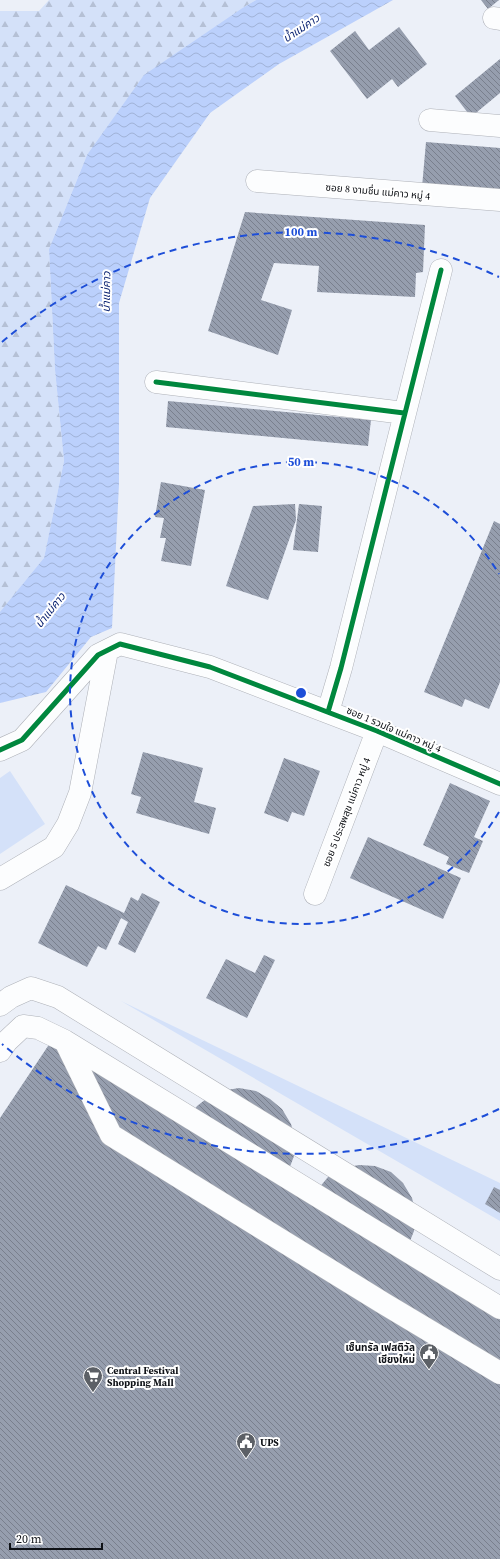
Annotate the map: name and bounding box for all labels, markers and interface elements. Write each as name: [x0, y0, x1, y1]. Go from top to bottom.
water label: น้ำแม่คาว: [280, 10, 323, 46]
street label: ซอย 8 งามชื่น แม่คาว หมู่ 4: [325, 179, 431, 203]
text: 100 m: [285, 224, 318, 240]
water label: น้ำแม่คาว: [98, 271, 114, 313]
text: 50 m: [288, 454, 314, 470]
water label: น้ำแม่คาว: [31, 589, 69, 631]
centre of rings: [294, 686, 308, 700]
street label: ซอย 1 รวมใจ แม่คาว หมู่ 4: [344, 704, 443, 755]
street label: ซอย 5 ประสพสุข แม่คาว หมู่ 4: [320, 756, 373, 869]
place label: เซ็นทรัล เฟสติวัล เชียงใหม่: [346, 1341, 415, 1366]
public building icon: เซ็นทรัล เฟสติวัล เชียงใหม่: [418, 1342, 440, 1370]
place label: Central Festival Shopping Mall: [107, 1364, 178, 1389]
supermarket icon: Central Festival Shopping Mall: [82, 1365, 104, 1393]
public building icon: UPS: [235, 1431, 257, 1459]
place label: UPS: [260, 1436, 279, 1449]
scale bar: [10, 1525, 102, 1551]
text: 20 m: [16, 1531, 42, 1547]

